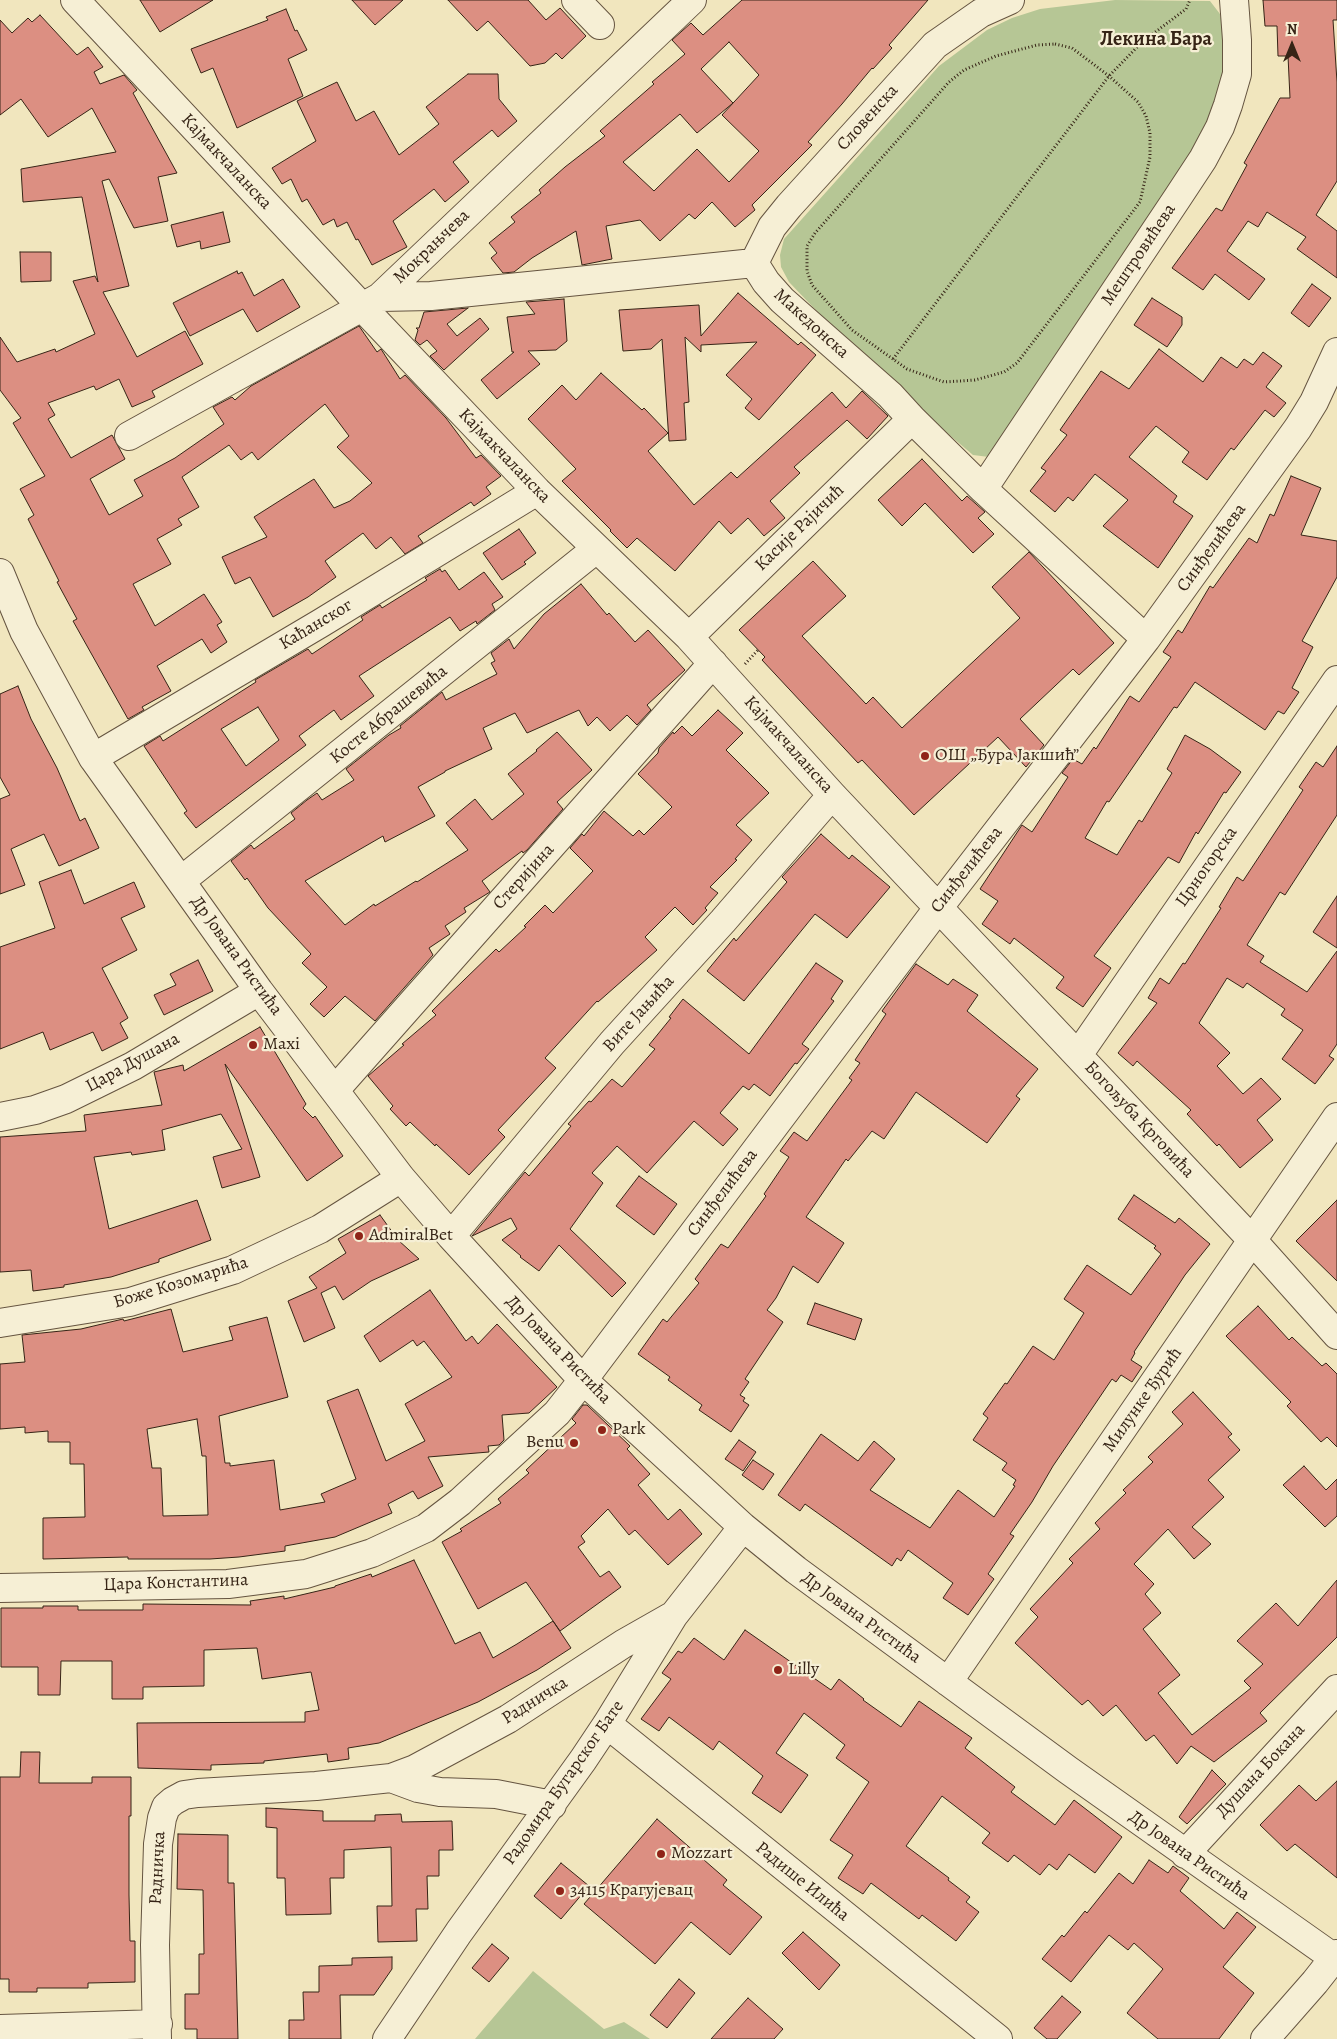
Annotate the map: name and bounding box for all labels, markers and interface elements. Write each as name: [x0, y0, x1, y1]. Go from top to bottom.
north arrow: [1267, 20, 1317, 70]
text: N: [1287, 20, 1297, 39]
district label: Лекина Бара: [1100, 28, 1212, 52]
street label: Словенска: [833, 80, 903, 156]
street label: Кајмакчаланска: [176, 109, 276, 215]
street label: Мештровићева: [1097, 200, 1181, 310]
street label: Мокрањчева: [389, 205, 475, 289]
street label: Македонска: [769, 285, 853, 363]
street label: Кајмакчаланска: [453, 404, 555, 508]
street label: Касије Рајичић: [751, 480, 849, 576]
street label: Синђелићева: [1173, 500, 1251, 596]
street label: Каћанског: [276, 595, 356, 655]
street label: Косте Абрашевића: [326, 661, 452, 769]
street label: Кајмакчаланска: [739, 692, 837, 798]
place label: ОШ „Ђура Јакшић”: [935, 745, 1079, 767]
marker: ОШ „Ђура Јакшић”: [919, 750, 931, 762]
street label: Синђелићева: [926, 822, 1008, 918]
street label: Црногорска: [1171, 823, 1243, 911]
street label: Стеријина: [489, 840, 559, 914]
street label: Др Јована Ристића: [185, 892, 287, 1020]
street label: Вите Јањића: [599, 971, 679, 1057]
street label: Цара Душана: [82, 1028, 184, 1098]
place label: Maxi: [263, 1034, 300, 1056]
marker: Maxi: [247, 1039, 259, 1051]
street label: Богољуба Крговића: [1079, 1057, 1199, 1183]
street label: Синђелићева: [683, 1145, 763, 1241]
place label: AdmiralBet: [369, 1225, 453, 1247]
marker: AdmiralBet: [353, 1230, 365, 1242]
street label: Боже Козомарића: [111, 1252, 251, 1314]
street label: Др Јована Ристића: [501, 1291, 615, 1409]
street label: Милунке Ђурић: [1099, 1343, 1187, 1457]
place label: Park: [612, 1419, 646, 1441]
marker: Park: [596, 1424, 608, 1436]
place label: Benu: [526, 1432, 564, 1454]
marker: Benu: [568, 1437, 580, 1449]
street label: Др Јована Ристића: [797, 1567, 925, 1669]
street label: Цара Константина: [103, 1570, 249, 1596]
place label: Lilly: [788, 1659, 819, 1681]
marker: Lilly: [772, 1664, 784, 1676]
street label: Радничка: [498, 1672, 572, 1730]
street label: Радомира Бугарског Бате: [499, 1696, 629, 1870]
street label: Душана Бокана: [1212, 1719, 1310, 1823]
street label: Др Јована Ристића: [1124, 1806, 1254, 1906]
street label: Радничка: [145, 1831, 171, 1905]
street label: Радише Илића: [751, 1838, 853, 1926]
place label: Mozzart: [671, 1843, 733, 1865]
marker: Mozzart: [655, 1848, 667, 1860]
place label: 34115 Крагујевац: [570, 1880, 693, 1902]
marker: 34115 Крагујевац: [554, 1885, 566, 1897]

